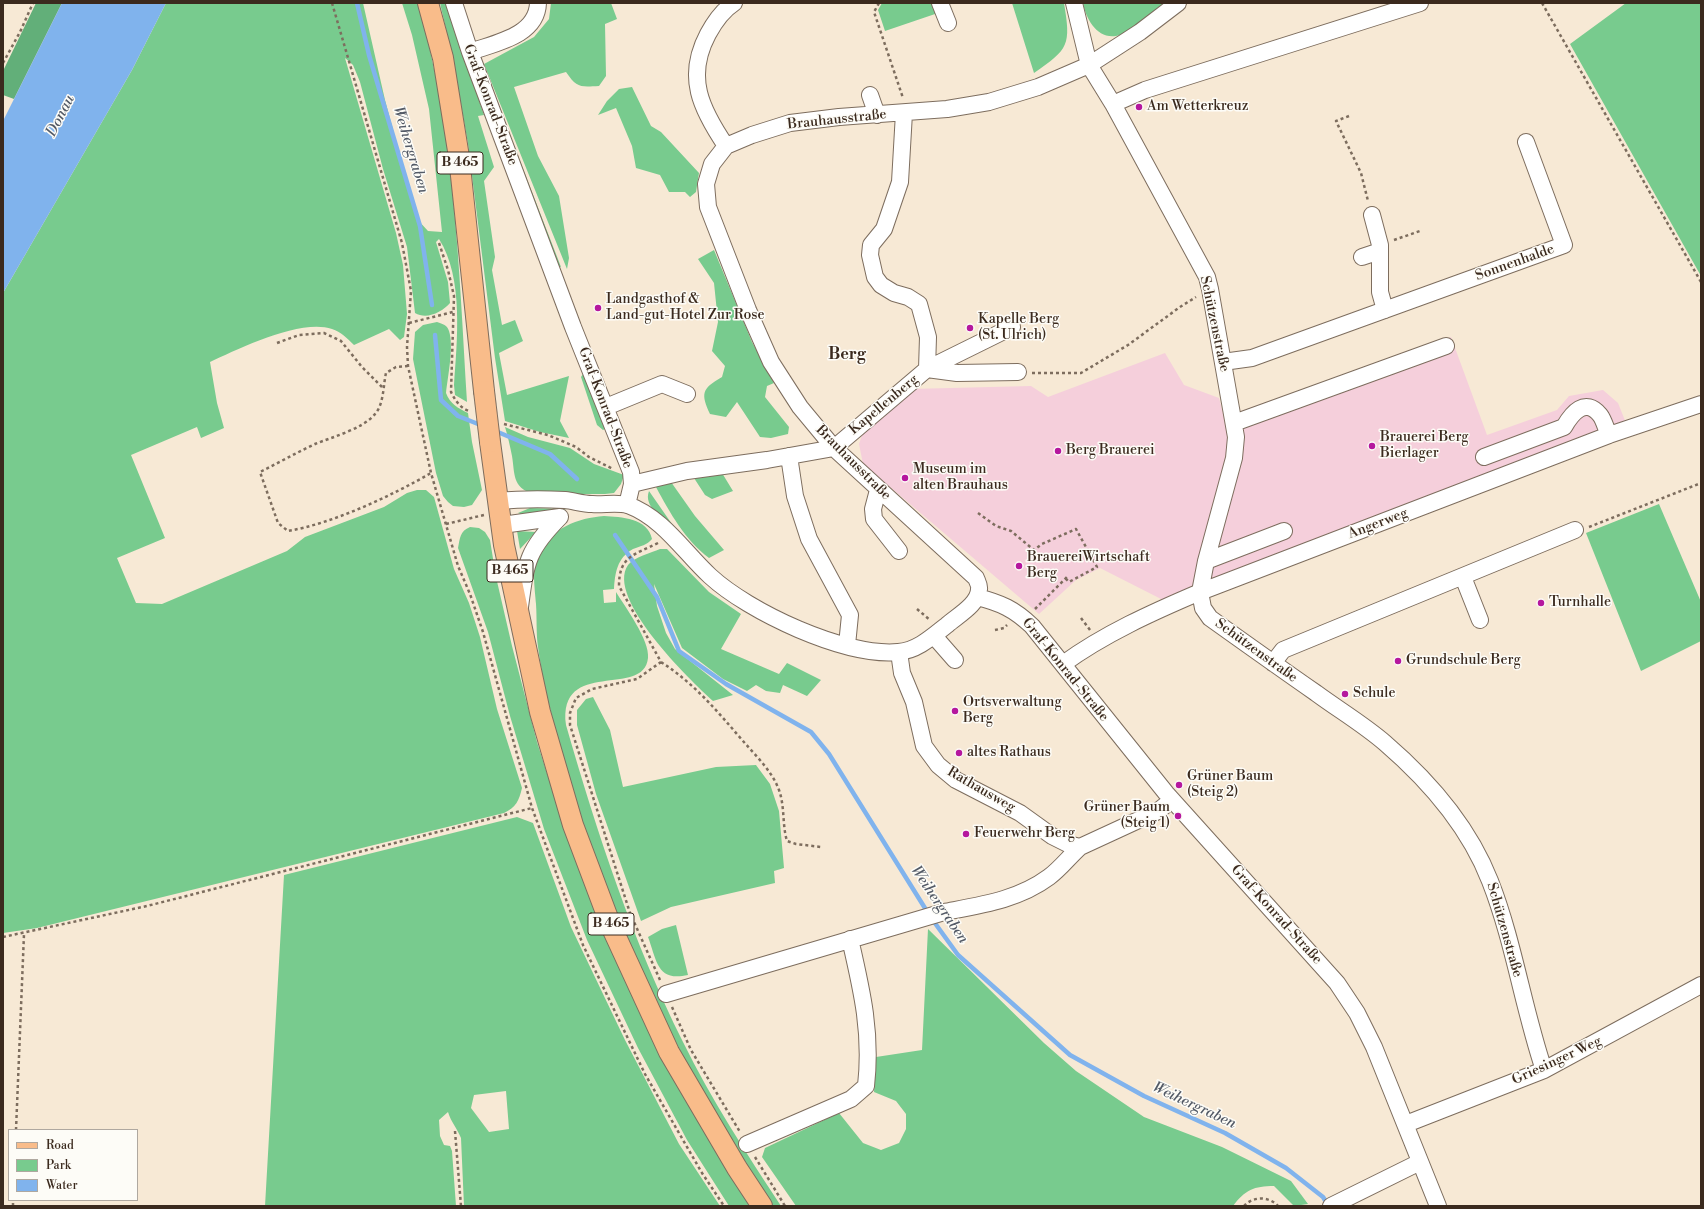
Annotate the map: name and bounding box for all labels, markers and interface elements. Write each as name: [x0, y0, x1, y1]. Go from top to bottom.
street label: Graf-Konrad-Straße: [459, 42, 521, 168]
water label: Donau: [43, 92, 79, 140]
place label: Am Wetterkreuz: [1147, 99, 1248, 115]
marker: Am Wetterkreuz: [1134, 102, 1144, 112]
water label: Weihergraben: [388, 104, 432, 196]
street label: Brauhausstraße: [787, 106, 887, 134]
road number: B 465: [437, 152, 483, 174]
street label: Sonnenhalde: [1473, 241, 1557, 285]
street label: Schützenstraße: [1196, 275, 1232, 373]
place label: Landgasthof & Land-gut-Hotel Zur Rose: [606, 292, 764, 324]
marker: Landgasthof & Land-gut-Hotel Zur Rose: [593, 303, 603, 313]
place label: Kapelle Berg (St. Ulrich): [978, 312, 1059, 344]
marker: Kapelle Berg (St. Ulrich): [965, 323, 975, 333]
street label: Graf-Konrad-Straße: [574, 345, 636, 471]
district label: Berg: [828, 345, 866, 365]
street label: Kapellenberg: [846, 371, 922, 439]
street label: Brauhausstraße: [812, 422, 894, 504]
place label: Brauerei Berg Bierlager: [1380, 430, 1469, 462]
marker: Brauerei Berg Bierlager: [1367, 441, 1377, 451]
place label: Berg Brauerei: [1066, 443, 1155, 459]
marker: Berg Brauerei: [1053, 446, 1063, 456]
place label: Museum im alten Brauhaus: [913, 462, 1008, 494]
marker: Museum im alten Brauhaus: [900, 473, 910, 483]
street label: Angerweg: [1346, 505, 1410, 543]
place label: BrauereiWirtschaft Berg: [1027, 550, 1150, 582]
road number: B 465: [487, 560, 533, 582]
marker: BrauereiWirtschaft Berg: [1014, 561, 1024, 571]
place label: Turnhalle: [1549, 595, 1611, 611]
marker: Turnhalle: [1536, 598, 1546, 608]
street label: Graf-Konrad-Straße: [1018, 615, 1112, 725]
street label: Schützenstraße: [1212, 616, 1300, 686]
place label: Grundschule Berg: [1406, 653, 1521, 669]
marker: Grundschule Berg: [1393, 656, 1403, 666]
place label: Schule: [1353, 686, 1396, 702]
marker: Schule: [1340, 689, 1350, 699]
place label: Ortsverwaltung Berg: [963, 695, 1062, 728]
marker: Ortsverwaltung Berg: [950, 706, 960, 716]
place label: altes Rathaus: [967, 745, 1051, 761]
marker: altes Rathaus: [954, 748, 964, 758]
street label: Rathausweg: [944, 764, 1018, 816]
place label: Grüner Baum (Steig 2): [1187, 769, 1273, 802]
marker: Grüner Baum (Steig 2): [1174, 780, 1184, 790]
place label: Grüner Baum (Steig 1): [1084, 800, 1170, 832]
marker: Grüner Baum (Steig 1): [1173, 811, 1183, 821]
place label: Feuerwehr Berg: [974, 826, 1075, 842]
marker: Feuerwehr Berg: [961, 829, 971, 839]
street label: Graf-Konrad-Straße: [1227, 862, 1325, 968]
water label: Weihergraben: [906, 863, 972, 947]
street label: Schützenstraße: [1482, 881, 1526, 979]
road number: B 465: [588, 913, 634, 935]
street label: Griesinger Weg: [1510, 1033, 1604, 1089]
water label: Weihergraben: [1149, 1079, 1239, 1133]
legend: [8, 1129, 138, 1201]
text: Road: [46, 1138, 74, 1153]
text: Park: [46, 1158, 71, 1173]
text: Water: [46, 1178, 78, 1193]

